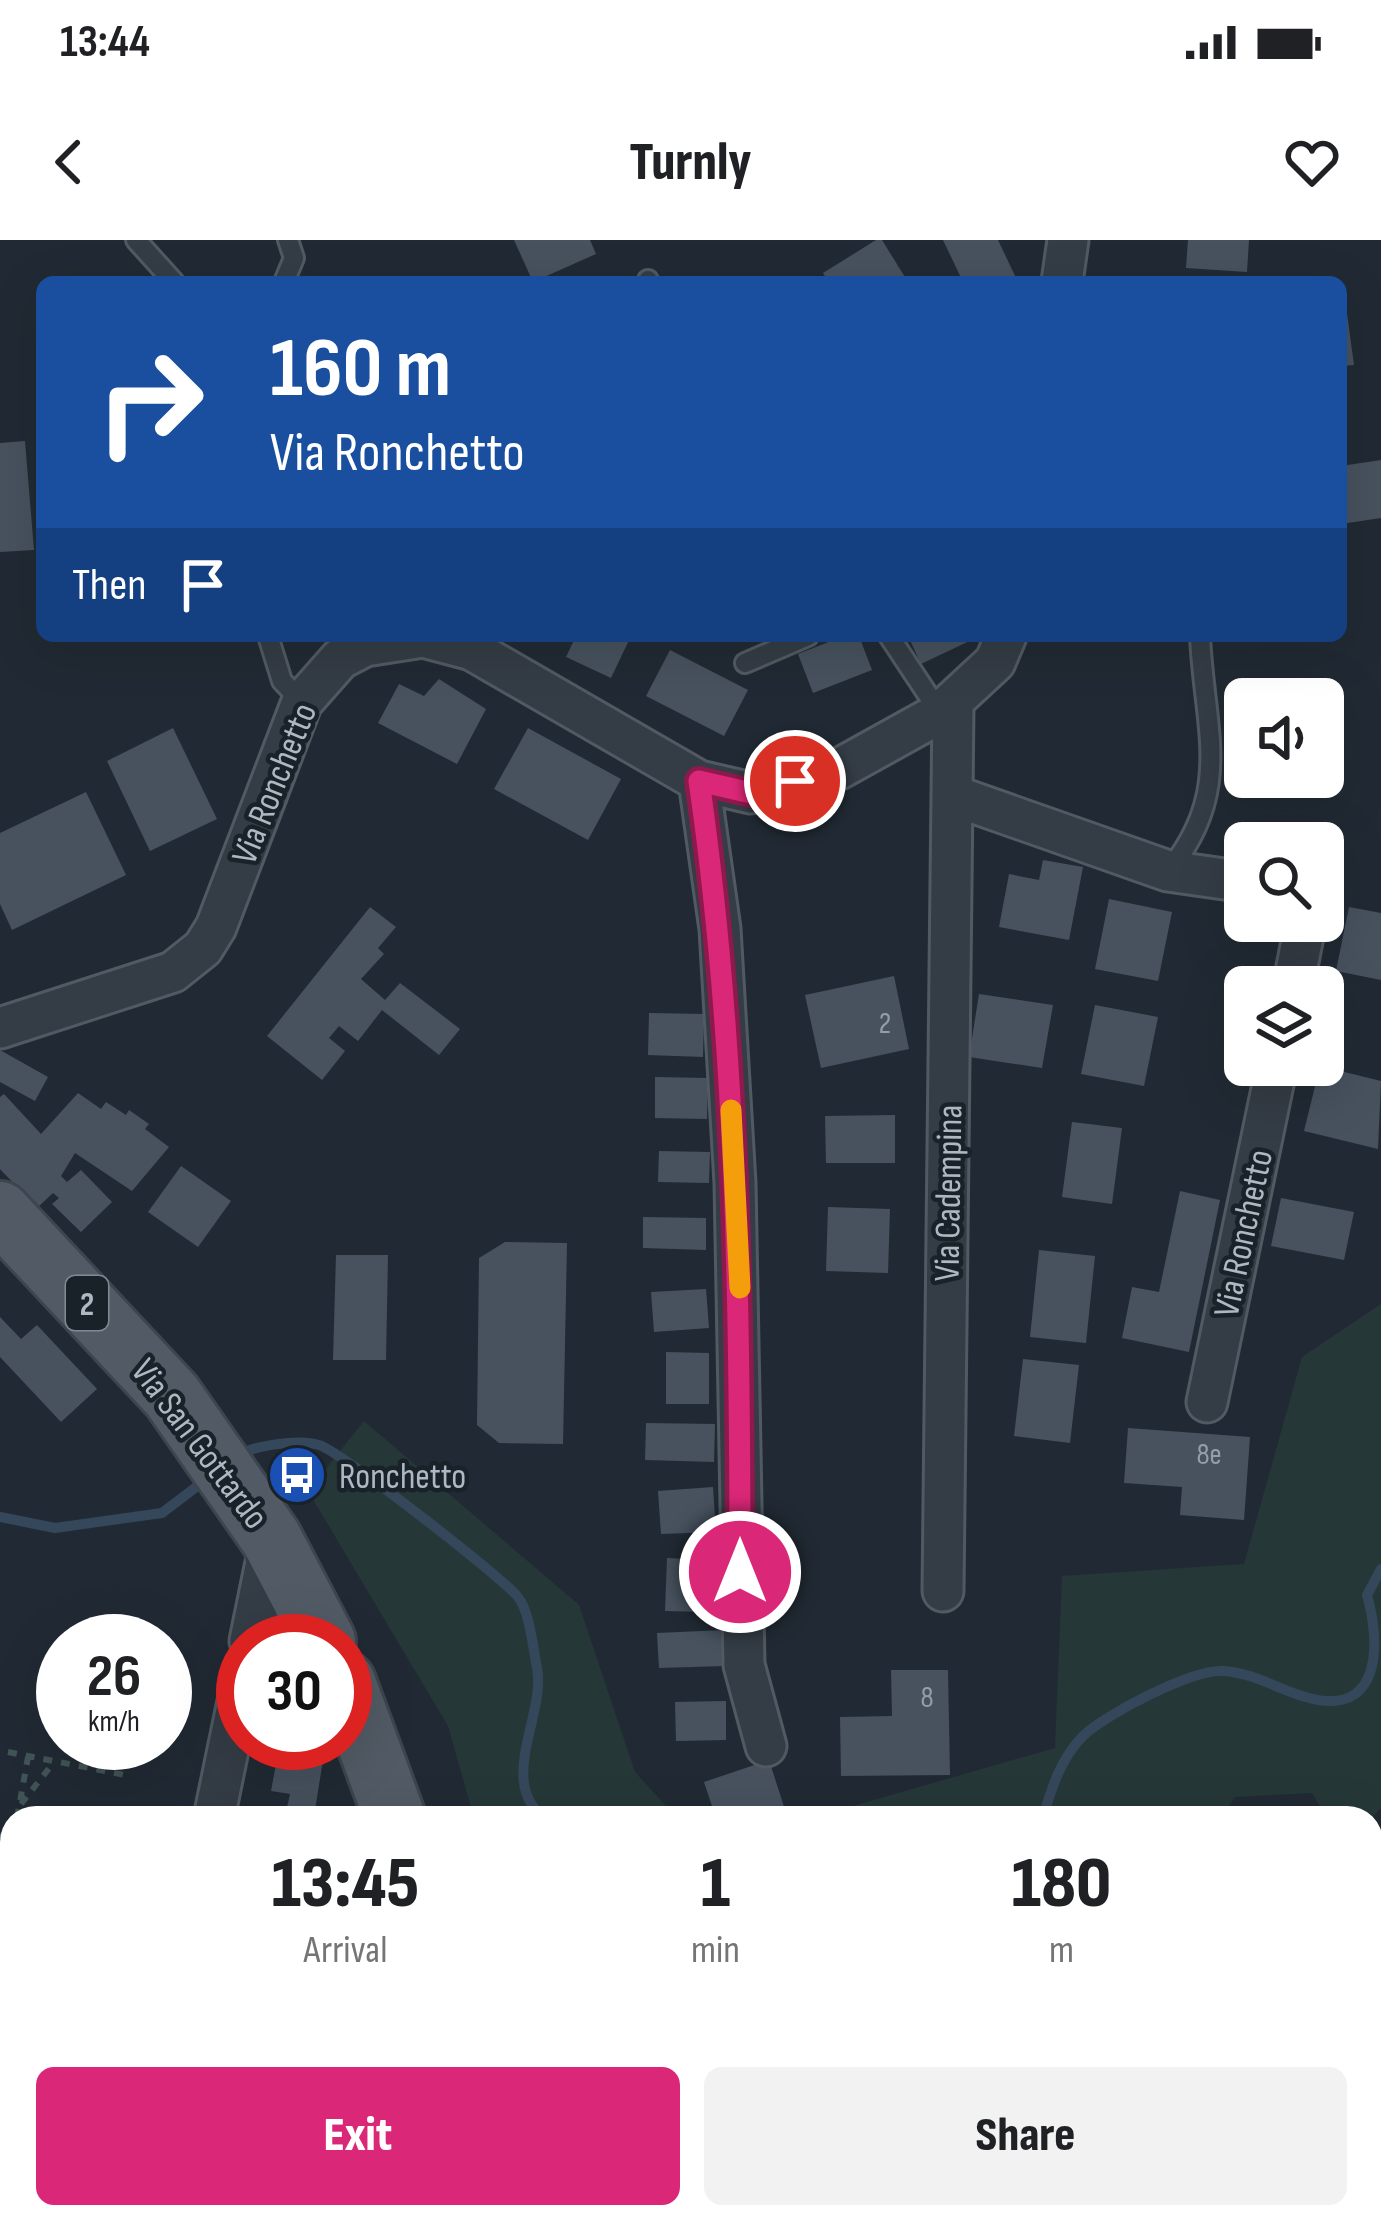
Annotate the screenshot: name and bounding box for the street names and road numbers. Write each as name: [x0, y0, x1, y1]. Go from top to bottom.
street label: Via Ronchetto: [224, 697, 327, 871]
street label: Via Cadempina: [926, 1104, 973, 1282]
street label: Via Ronchetto: [1206, 1146, 1283, 1321]
road number: 2: [66, 1276, 108, 1330]
street label: Via San Gottardo: [121, 1351, 277, 1538]

